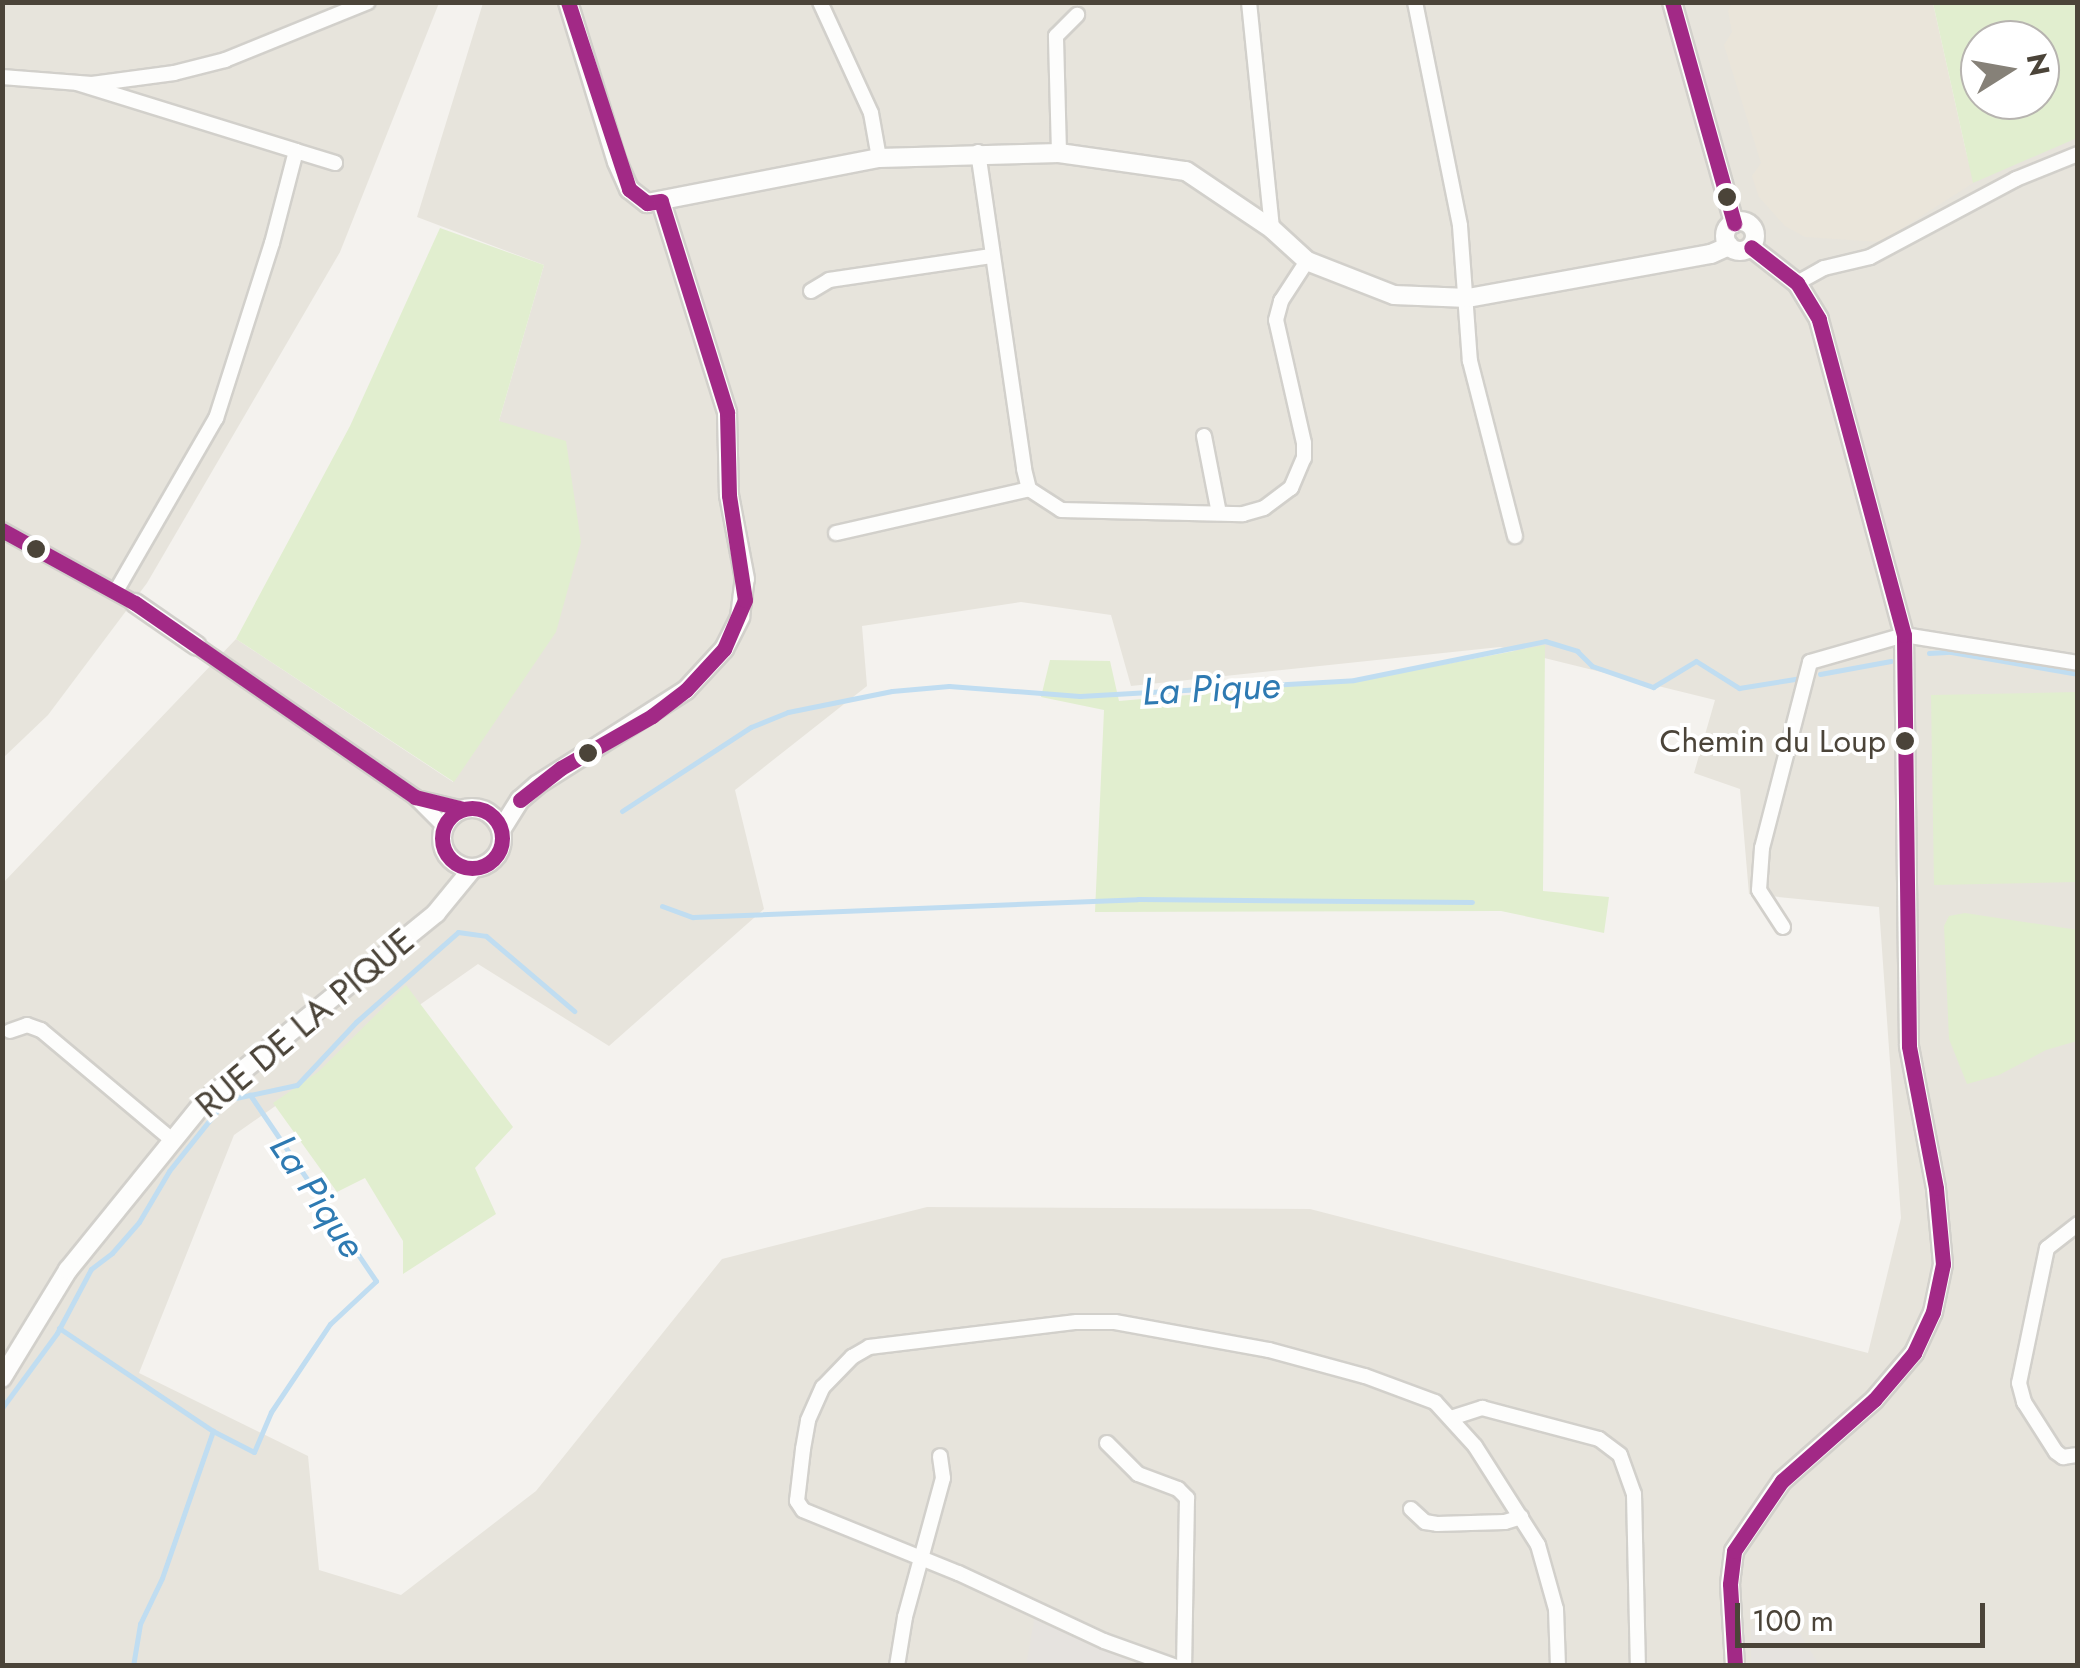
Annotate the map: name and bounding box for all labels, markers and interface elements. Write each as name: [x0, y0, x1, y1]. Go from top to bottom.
north arrow: [1960, 20, 2060, 120]
text: N: [2016, 50, 2060, 79]
unlabelled marker: [1717, 187, 1737, 207]
unlabelled marker: [26, 539, 46, 559]
water label: La Pique: [1141, 662, 1281, 714]
place label: Chemin du Loup: [1660, 722, 1886, 760]
marker: Chemin du Loup: [1895, 731, 1915, 751]
unlabelled marker: [578, 743, 598, 763]
street label: RUE DE LA PIQUE: [187, 920, 423, 1126]
water label: La Pique: [260, 1126, 376, 1266]
scale bar: [1740, 1583, 1990, 1645]
text: 100 m: [1752, 1599, 1834, 1642]

